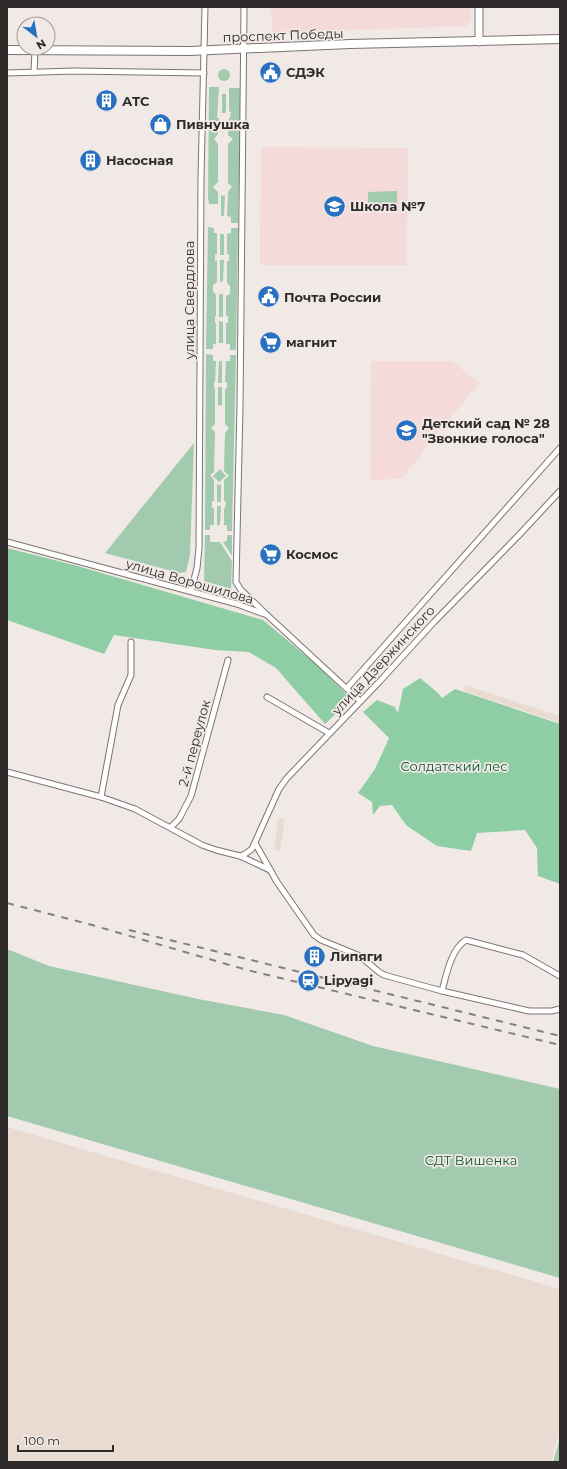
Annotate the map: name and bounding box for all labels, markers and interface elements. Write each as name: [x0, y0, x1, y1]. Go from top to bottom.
north arrow: [16, 16, 56, 56]
street label: проспект Победы: [222, 25, 344, 45]
text: N: [34, 36, 49, 53]
public building icon: СДЭК: [257, 59, 283, 85]
place label: СДЭК: [286, 64, 325, 80]
building icon: АТС: [94, 88, 120, 114]
place label: АТС: [122, 93, 150, 109]
shop icon: Пивнушка: [147, 111, 173, 137]
place label: Пивнушка: [176, 116, 250, 132]
building icon: Насосная: [78, 147, 104, 173]
place label: Насосная: [106, 152, 173, 168]
school or university icon: Школа №7: [321, 193, 347, 219]
place label: Школа №7: [350, 198, 425, 214]
street label: улица Свердлова: [181, 241, 197, 360]
public building icon: Почта России: [255, 284, 281, 310]
place label: Почта России: [284, 289, 381, 305]
supermarket icon: магнит: [258, 329, 284, 355]
place label: магнит: [286, 334, 336, 350]
place label: Детский сад № 28 "Звонкие голоса": [422, 415, 550, 446]
school or university icon: Детский сад № 28 "Звонкие голоса": [393, 417, 419, 443]
supermarket icon: Космос: [258, 541, 284, 567]
place label: Космос: [286, 546, 338, 562]
street label: улица Ворошилова: [123, 555, 256, 607]
street label: улица Дзержинского: [328, 602, 438, 719]
street label: 2-й переулок: [175, 697, 213, 788]
park label: Солдатский лес: [400, 758, 508, 774]
building icon: Липяги: [302, 943, 328, 969]
place label: Липяги: [330, 948, 383, 964]
station icon: Lipyagi: [296, 967, 322, 993]
place label: Lipyagi: [324, 972, 373, 988]
park label: СДТ Вишенка: [425, 1152, 517, 1168]
scale bar: [18, 1427, 113, 1453]
text: 100 m: [24, 1433, 60, 1448]

